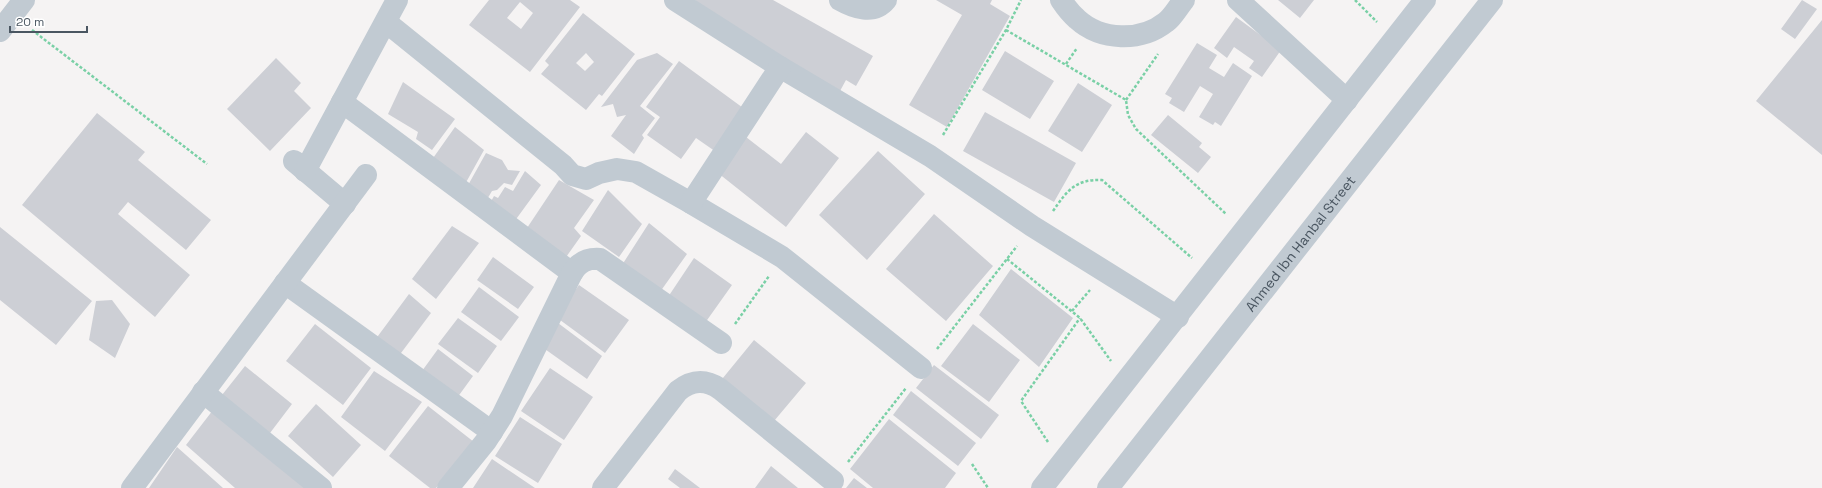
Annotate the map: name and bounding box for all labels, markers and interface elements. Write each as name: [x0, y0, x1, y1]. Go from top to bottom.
scale bar: [10, 8, 87, 34]
text: 20 m: [16, 14, 44, 30]
street label: Ahmed Ibn Hanbal Street: [1241, 172, 1359, 315]

